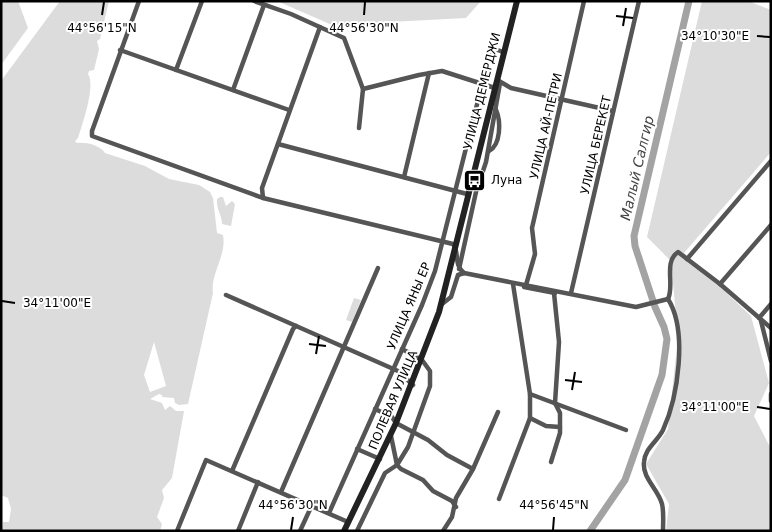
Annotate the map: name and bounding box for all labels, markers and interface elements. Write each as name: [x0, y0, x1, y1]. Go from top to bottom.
text: 44°56'15"N: [67, 21, 137, 35]
text: 44°56'30"N: [329, 21, 399, 35]
text: 34°10'30"E: [681, 29, 749, 43]
street label: УЛИЦА ДЕМЕРДЖИ: [461, 31, 503, 151]
street label: УЛИЦА АЙ-ПЕТРИ: [526, 71, 565, 180]
street label: УЛИЦА БЕРЕКЕТ: [578, 94, 614, 196]
water label: Малый Салгир: [617, 114, 657, 222]
bus stop icon: Луна: [463, 168, 487, 192]
place label: Луна: [491, 173, 522, 187]
street label: УЛИЦА ЯНЫ ЕР: [384, 260, 434, 352]
text: 34°11'00"E: [23, 296, 91, 310]
street label: ПОЛЕВАЯ УЛИЦА: [366, 348, 421, 452]
text: 34°11'00"E: [681, 400, 749, 414]
text: 44°56'30"N: [258, 498, 328, 512]
text: 44°56'45"N: [519, 498, 589, 512]

